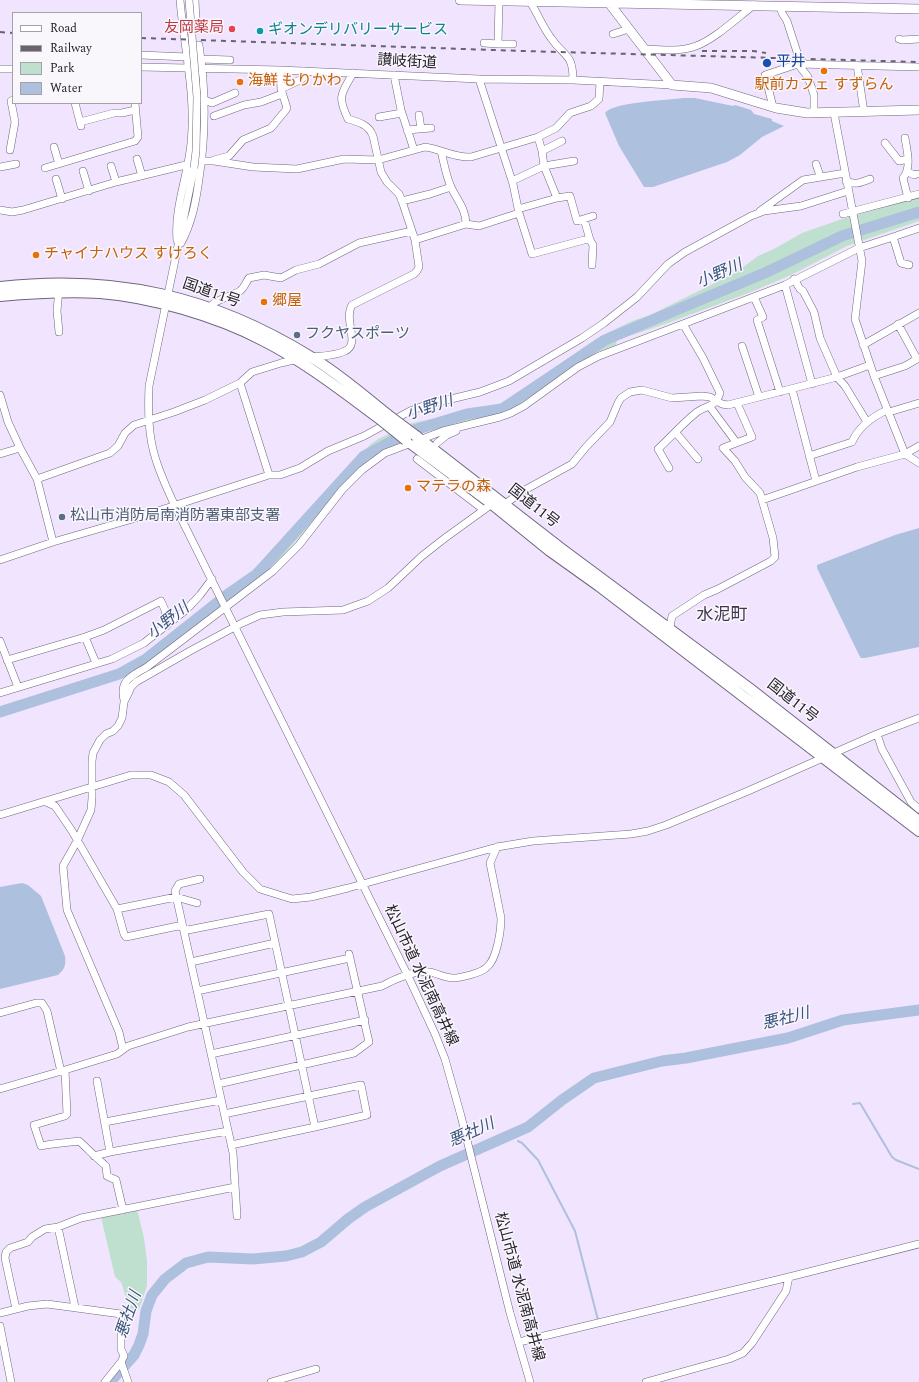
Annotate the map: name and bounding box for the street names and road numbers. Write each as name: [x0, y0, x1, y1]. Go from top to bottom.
street label: 讃岐街道: [377, 52, 437, 74]
street label: 国道11号: [180, 276, 242, 312]
street label: 国道11号: [504, 481, 562, 533]
street label: 国道11号: [763, 676, 821, 728]
street label: 松山市道 水泥南高井線: [379, 903, 461, 1049]
street label: 松山市道 水泥南高井線: [489, 1210, 547, 1364]

